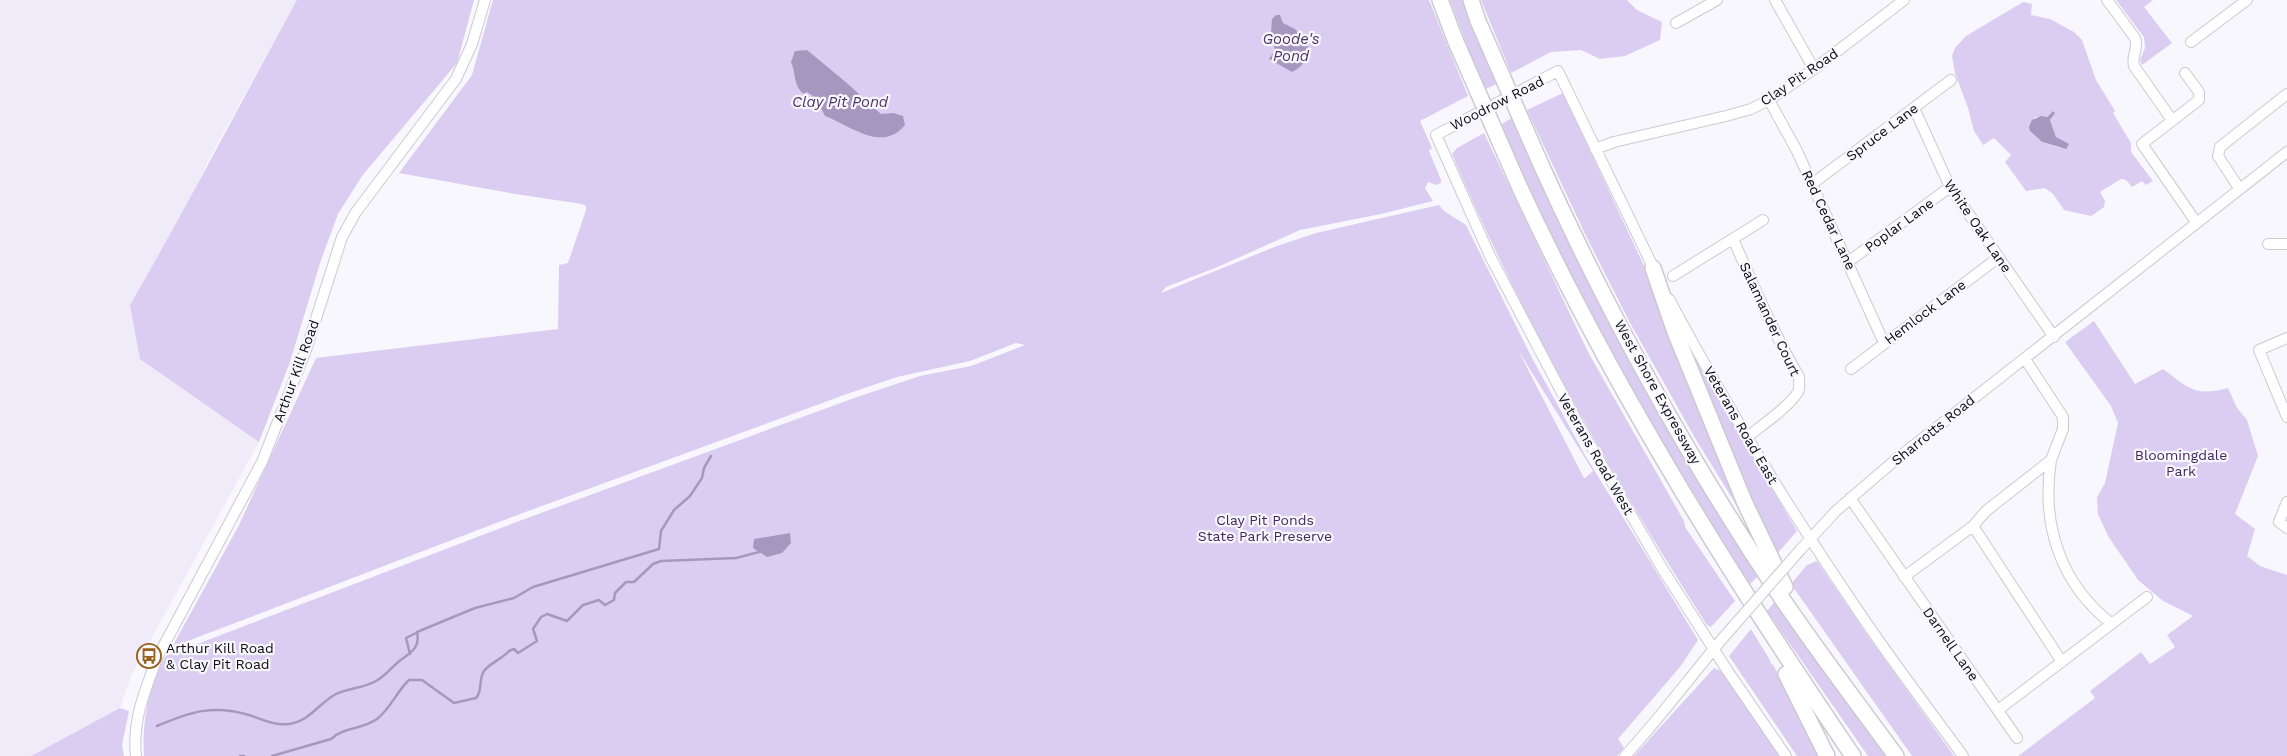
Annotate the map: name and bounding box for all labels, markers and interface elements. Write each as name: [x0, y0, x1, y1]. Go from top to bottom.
water label: Goode's Pond: [1262, 30, 1320, 65]
street label: Clay Pit Road: [1757, 45, 1841, 109]
street label: Woodrow Road: [1448, 73, 1546, 133]
water label: Clay Pit Pond: [792, 93, 889, 111]
street label: Spruce Lane: [1843, 100, 1921, 164]
street label: Red Cedar Lane: [1799, 168, 1859, 272]
street label: White Oak Lane: [1941, 177, 2015, 275]
street label: Poplar Lane: [1862, 195, 1936, 255]
street label: Salamander Court: [1737, 260, 1803, 379]
street label: Hemlock Lane: [1881, 276, 1969, 348]
street label: West Shore Expressway: [1612, 317, 1705, 468]
street label: Arthur Kill Road: [270, 318, 322, 424]
street label: Veterans Road East: [1701, 363, 1781, 487]
street label: Veterans Road West: [1555, 390, 1637, 518]
street label: Sharrotts Road: [1888, 392, 1978, 468]
park label: Bloomingdale Park: [2135, 447, 2227, 479]
park label: Clay Pit Ponds State Park Preserve: [1198, 512, 1332, 544]
street label: Darnell Lane: [1920, 604, 1982, 684]
place label: Arthur Kill Road & Clay Pit Road: [166, 640, 274, 672]
bus stop icon: Arthur Kill Road & Clay Pit Road: [136, 643, 162, 669]

